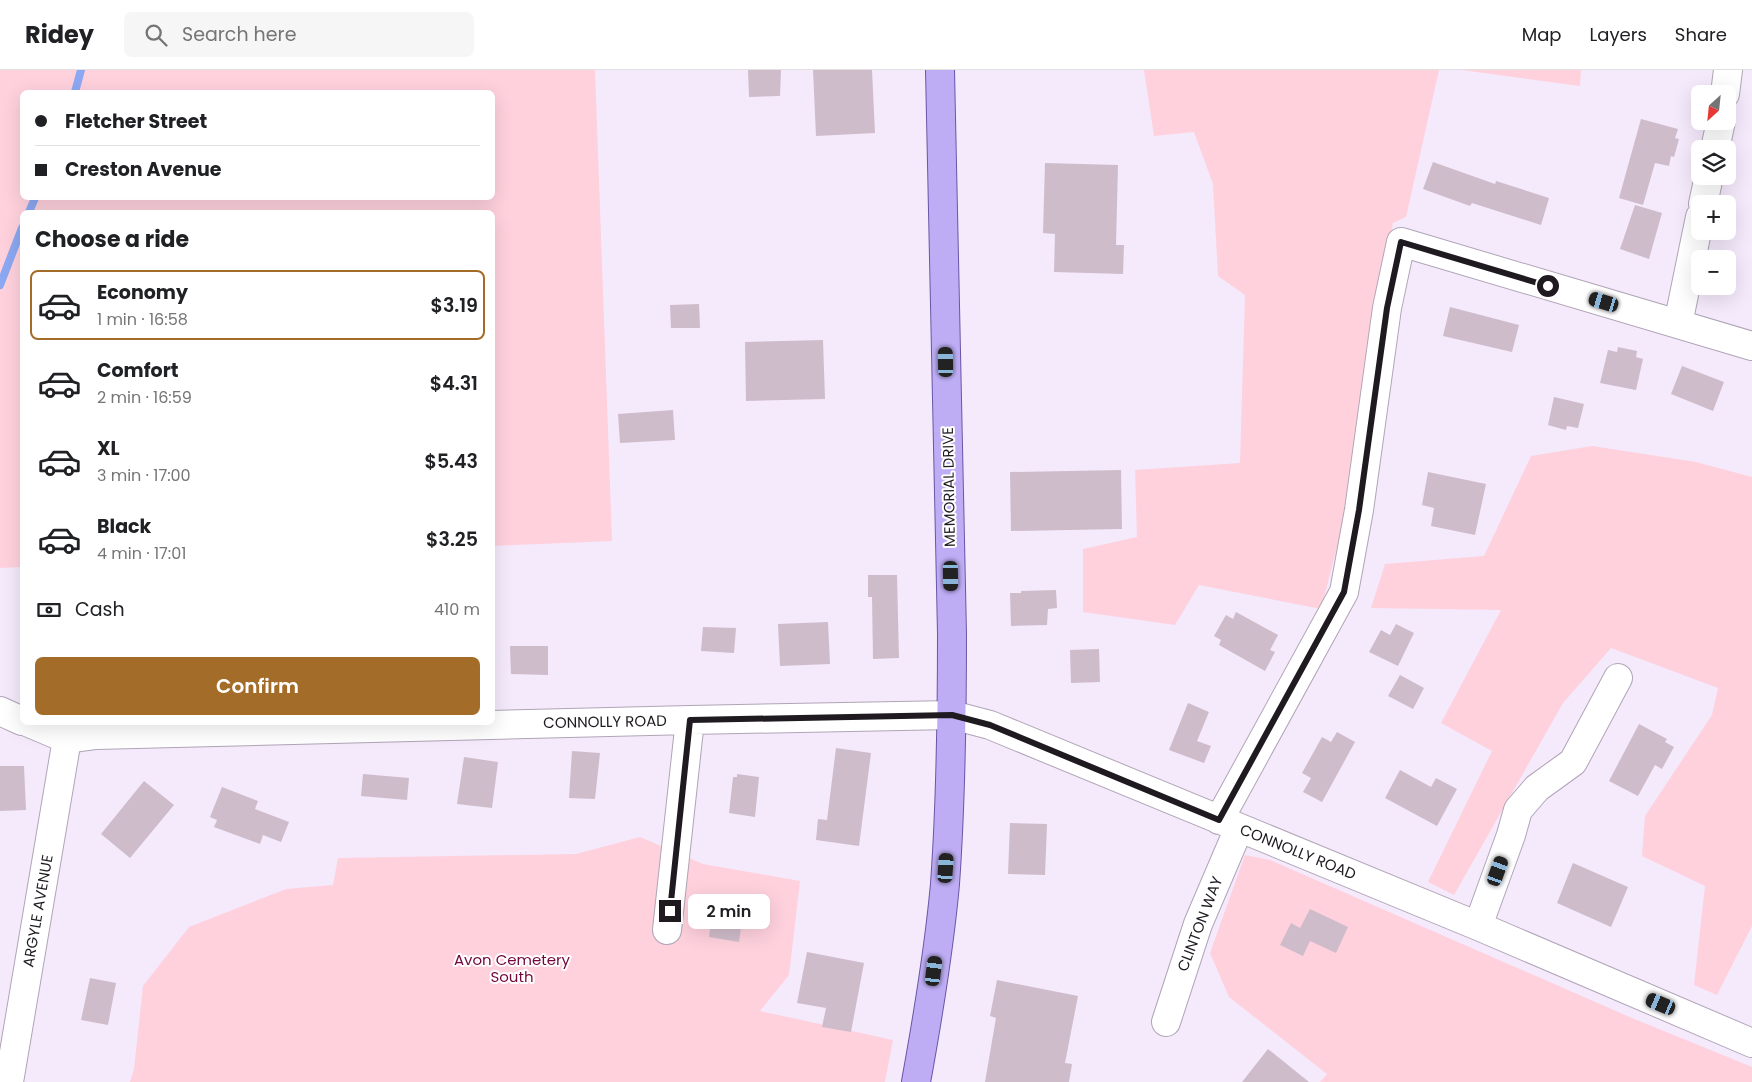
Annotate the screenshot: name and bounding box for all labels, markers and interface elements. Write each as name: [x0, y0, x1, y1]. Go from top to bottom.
search box: [124, 12, 474, 57]
text: Ridey: [25, 18, 94, 51]
icon: search: [142, 21, 170, 49]
text: Search here: [182, 21, 296, 48]
text: Map: [1522, 22, 1562, 47]
text: Layers: [1590, 22, 1647, 47]
text: Share: [1675, 22, 1727, 47]
north arrow: [1691, 85, 1736, 130]
map controls: [1691, 85, 1736, 295]
text: Fletcher Street: [65, 108, 207, 135]
button: layers: [1691, 140, 1736, 185]
text: Creston Avenue: [65, 156, 222, 183]
button: +: [1691, 195, 1736, 240]
text: Choose a ride: [35, 224, 189, 255]
button: −: [1691, 250, 1736, 295]
route start: [1537, 275, 1559, 297]
text: Economy: [97, 279, 188, 306]
icon: car: [37, 283, 82, 328]
car: [1587, 290, 1620, 314]
text: $3.19: [430, 292, 478, 319]
text: 1 min · 16:58: [97, 308, 188, 331]
car: [938, 347, 953, 377]
text: Comfort: [97, 357, 179, 384]
icon: car: [37, 361, 82, 406]
text: $4.31: [430, 370, 478, 397]
text: 2 min · 16:59: [97, 386, 192, 409]
street label: MEMORIAL DRIVE: [937, 427, 960, 547]
text: XL: [97, 435, 120, 462]
icon: car: [37, 439, 82, 484]
text: $5.43: [424, 448, 478, 475]
text: 3 min · 17:00: [97, 464, 191, 487]
text: Black: [97, 513, 151, 540]
icon: car: [37, 517, 82, 562]
text: $3.25: [426, 526, 478, 553]
text: 4 min · 17:01: [97, 542, 186, 565]
car: [943, 561, 958, 591]
icon: cash: [35, 596, 63, 624]
text: Cash: [75, 596, 125, 623]
text: 410 m: [434, 598, 480, 621]
button: Confirm: [35, 657, 480, 715]
street label: CONNOLLY ROAD: [543, 710, 667, 733]
street label: CONNOLLY ROAD: [1237, 819, 1359, 884]
street label: ARGYLE AVENUE: [17, 853, 58, 969]
car: [937, 853, 954, 883]
car: [1485, 854, 1510, 888]
street label: CLINTON WAY: [1172, 873, 1227, 974]
callout: 2 min: [688, 894, 770, 928]
route end: [659, 900, 681, 922]
text: 2 min: [707, 900, 751, 923]
park label: Avon Cemetery South: [454, 949, 571, 987]
car: [924, 955, 943, 987]
car: [1644, 991, 1677, 1017]

